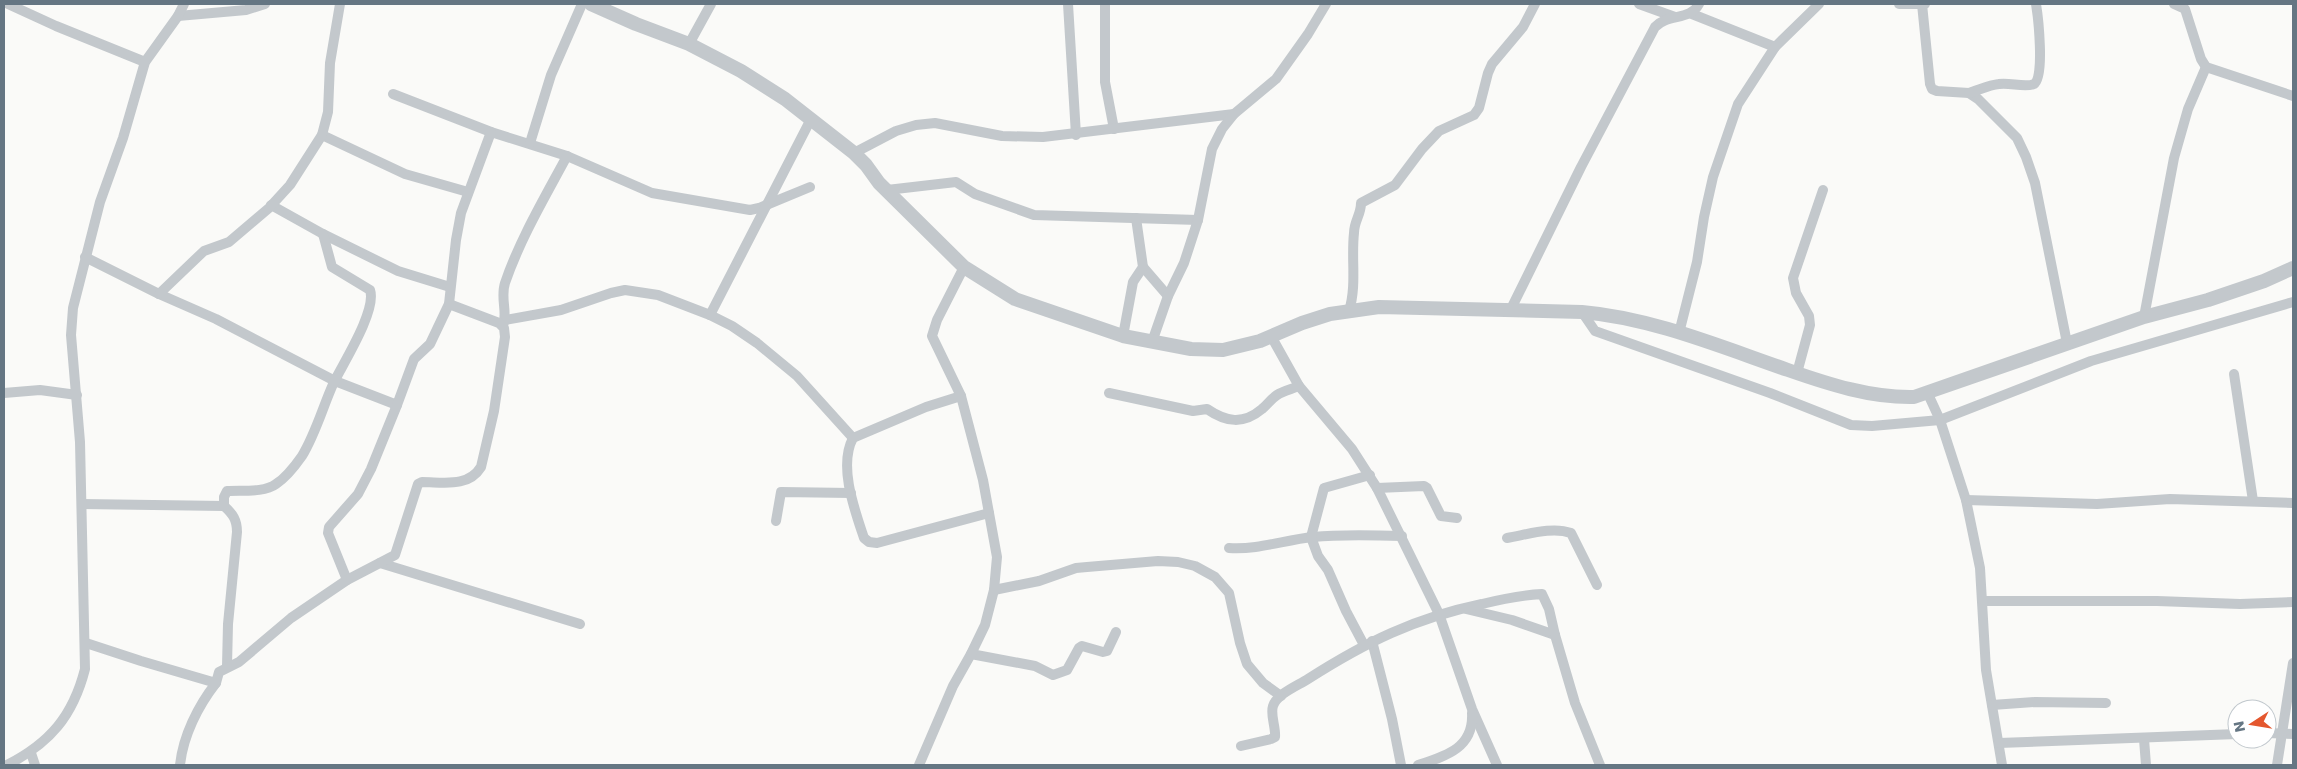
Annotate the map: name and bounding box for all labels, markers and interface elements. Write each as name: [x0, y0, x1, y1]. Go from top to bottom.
north arrow: [2227, 699, 2277, 749]
text: N: [2228, 719, 2250, 734]

